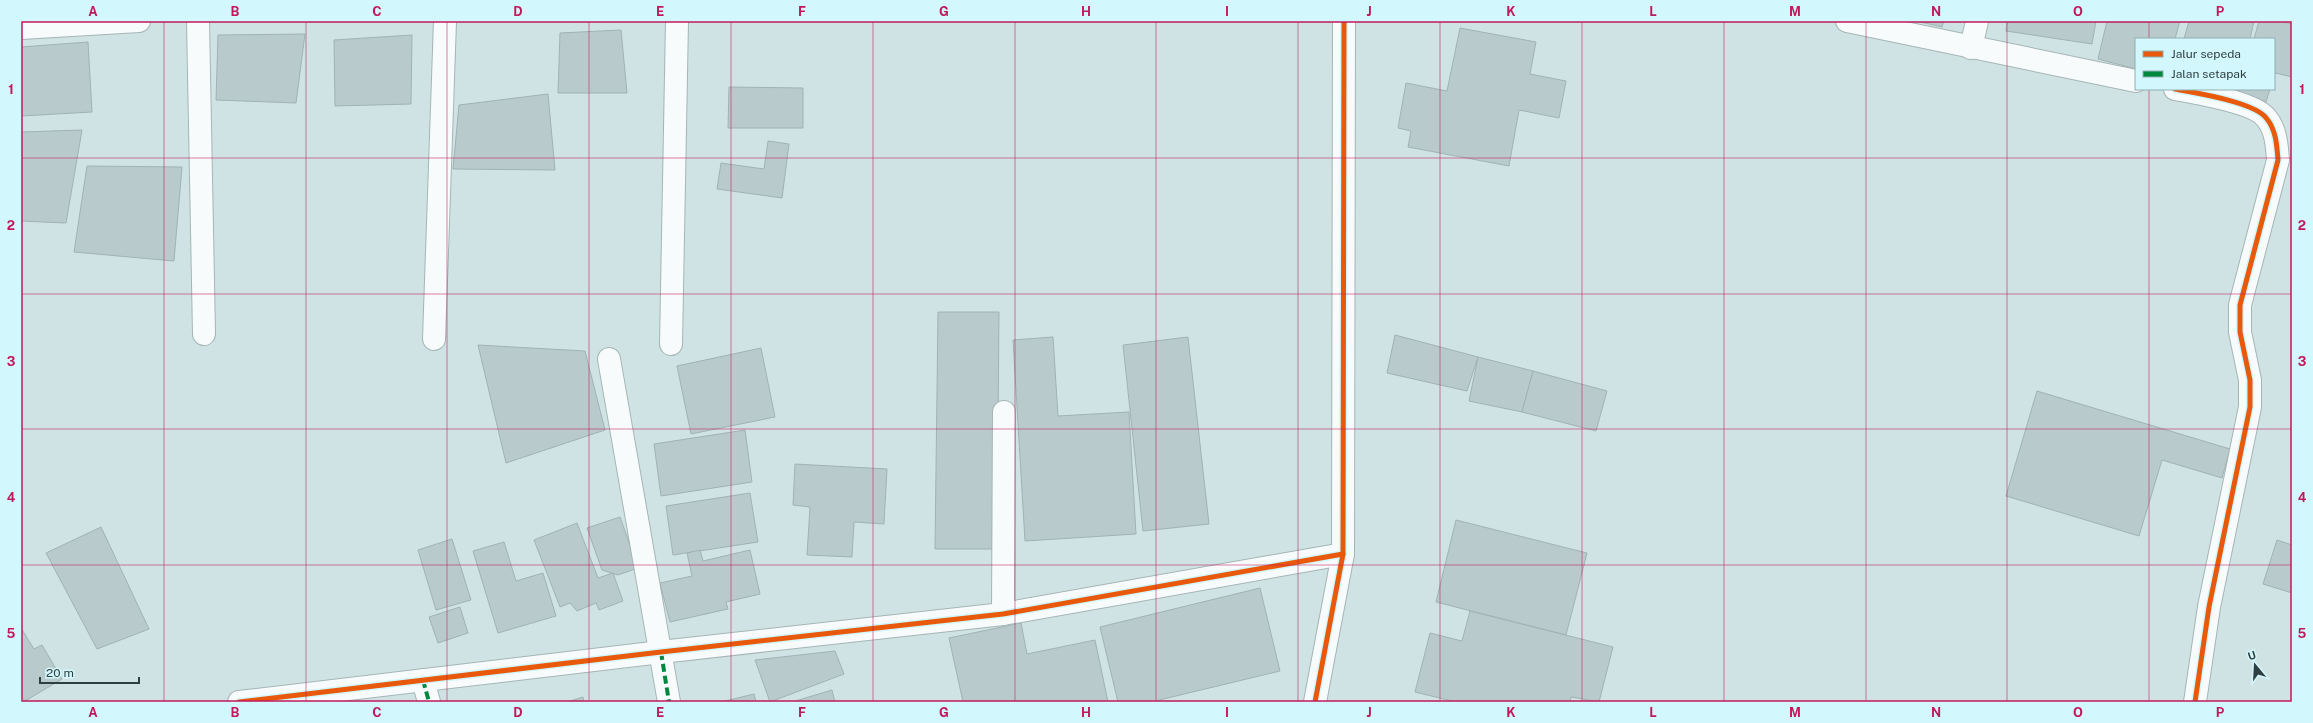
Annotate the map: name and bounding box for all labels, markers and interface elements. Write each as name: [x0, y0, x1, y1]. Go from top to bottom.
text: A: [88, 4, 98, 19]
text: B: [231, 4, 240, 19]
text: C: [372, 4, 382, 19]
text: D: [513, 4, 523, 19]
text: E: [656, 4, 664, 19]
text: F: [798, 4, 806, 19]
text: G: [939, 4, 949, 19]
text: H: [1081, 4, 1091, 19]
text: I: [1225, 4, 1229, 19]
text: J: [1366, 4, 1372, 19]
text: K: [1506, 4, 1516, 19]
text: L: [1649, 4, 1657, 19]
text: M: [1789, 4, 1801, 19]
text: N: [1931, 4, 1941, 19]
text: O: [2073, 4, 2083, 19]
text: P: [2216, 4, 2225, 19]
legend: [2135, 38, 2275, 90]
text: Jalur sepeda: [2171, 47, 2241, 61]
text: Jalan setapak: [2171, 67, 2247, 81]
text: 1: [8, 82, 14, 97]
text: 1: [2299, 82, 2305, 97]
text: 2: [7, 218, 15, 233]
text: 2: [2298, 218, 2306, 233]
text: 3: [7, 354, 16, 369]
text: 3: [2298, 354, 2307, 369]
text: 4: [7, 490, 16, 505]
text: 4: [2298, 490, 2307, 505]
text: 5: [7, 626, 16, 641]
text: 5: [2298, 626, 2307, 641]
north arrow: [2235, 645, 2275, 685]
text: U: [2246, 649, 2258, 662]
scale bar: [40, 659, 139, 685]
text: 20 m: [46, 666, 74, 680]
text: A: [88, 705, 98, 720]
text: B: [231, 705, 240, 720]
text: C: [372, 705, 382, 720]
text: D: [513, 705, 523, 720]
text: E: [656, 705, 664, 720]
text: F: [798, 705, 806, 720]
text: G: [939, 705, 949, 720]
text: H: [1081, 705, 1091, 720]
text: I: [1225, 705, 1229, 720]
text: J: [1366, 705, 1372, 720]
text: K: [1506, 705, 1516, 720]
text: L: [1649, 705, 1657, 720]
text: M: [1789, 705, 1801, 720]
text: N: [1931, 705, 1941, 720]
text: O: [2073, 705, 2083, 720]
text: P: [2216, 705, 2225, 720]

